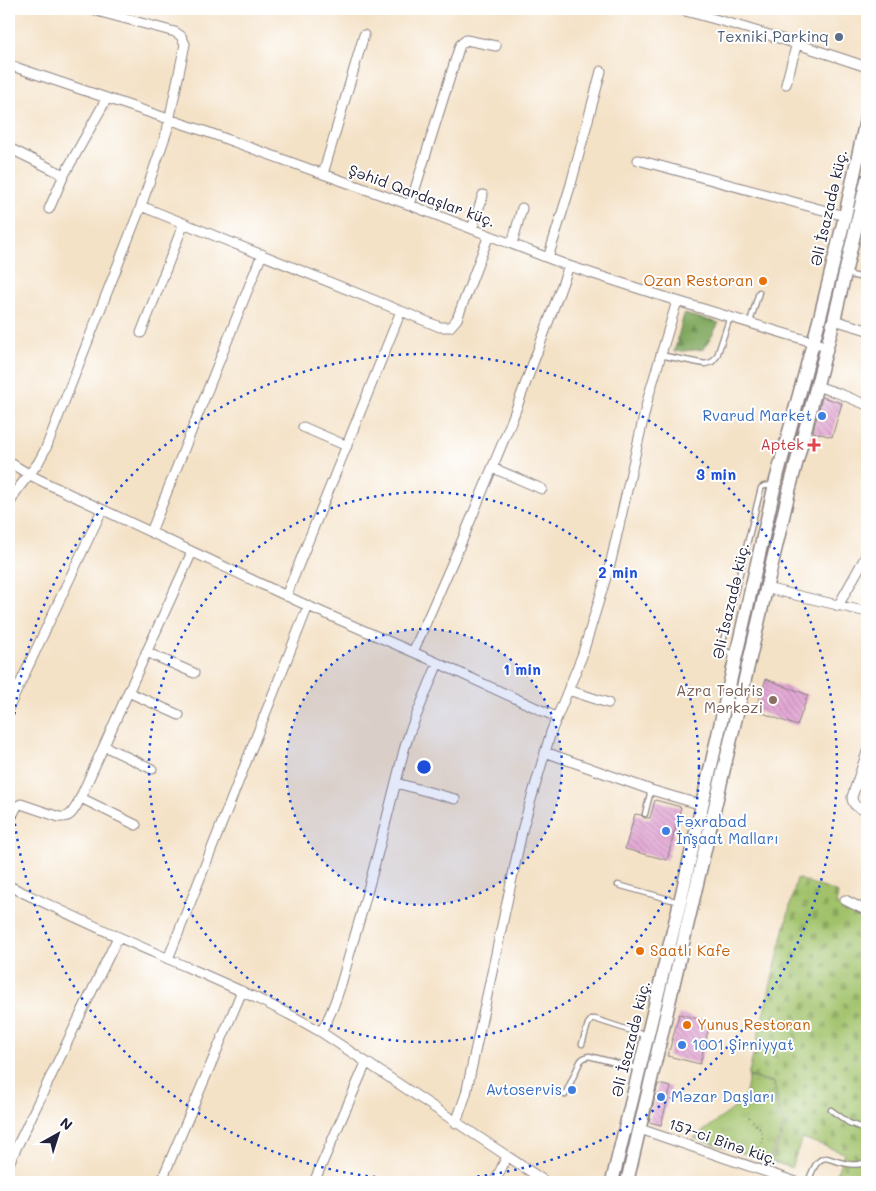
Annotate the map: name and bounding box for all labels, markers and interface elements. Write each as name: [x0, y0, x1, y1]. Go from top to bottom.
place label: Texniki Parkinq: [717, 26, 829, 46]
marker: Texniki Parkinq: [833, 31, 845, 43]
street label: Əli İsazadə küç.: [805, 148, 851, 268]
street label: Şəhid Qardaşlar küç.: [346, 159, 498, 231]
place label: Ozan Restoran: [643, 270, 753, 290]
marker: Ozan Restoran: [757, 275, 769, 287]
place label: Rvarud Market: [702, 405, 812, 425]
marker: Rvarud Market: [816, 410, 828, 422]
place label: Aptek: [761, 434, 804, 454]
marker: Aptek: [808, 439, 820, 451]
text: 3 min: [696, 464, 736, 484]
street label: Əli İsazadə küç.: [707, 541, 753, 661]
text: 2 min: [598, 562, 638, 582]
text: 1 min: [503, 659, 541, 679]
place label: Azra Tədris Mərkəzi: [676, 680, 763, 717]
marker: Azra Tədris Mərkəzi: [767, 694, 779, 706]
centre of rings: [415, 758, 433, 776]
place label: Fəxrabad İnşaat Malları: [676, 811, 779, 848]
marker: Fəxrabad İnşaat Malları: [660, 825, 672, 837]
place label: Saatlı Kafe: [650, 940, 731, 960]
marker: Saatlı Kafe: [634, 945, 646, 957]
street label: Əli İsazadə küç.: [606, 979, 654, 1099]
place label: Yunus Restoran: [697, 1014, 811, 1034]
marker: Yunus Restoran: [681, 1019, 693, 1031]
place label: 1001 Şirniyyat: [692, 1034, 794, 1054]
marker: 1001 Şirniyyat: [676, 1039, 688, 1051]
place label: Avtoservis: [486, 1079, 562, 1099]
marker: Avtoservis: [566, 1084, 578, 1096]
place label: Məzar Daşları: [671, 1086, 775, 1106]
marker: Məzar Daşları: [655, 1091, 667, 1103]
north arrow: [32, 1108, 82, 1158]
text: N: [56, 1113, 77, 1134]
street label: 157-ci Binə küç.: [666, 1113, 781, 1169]

